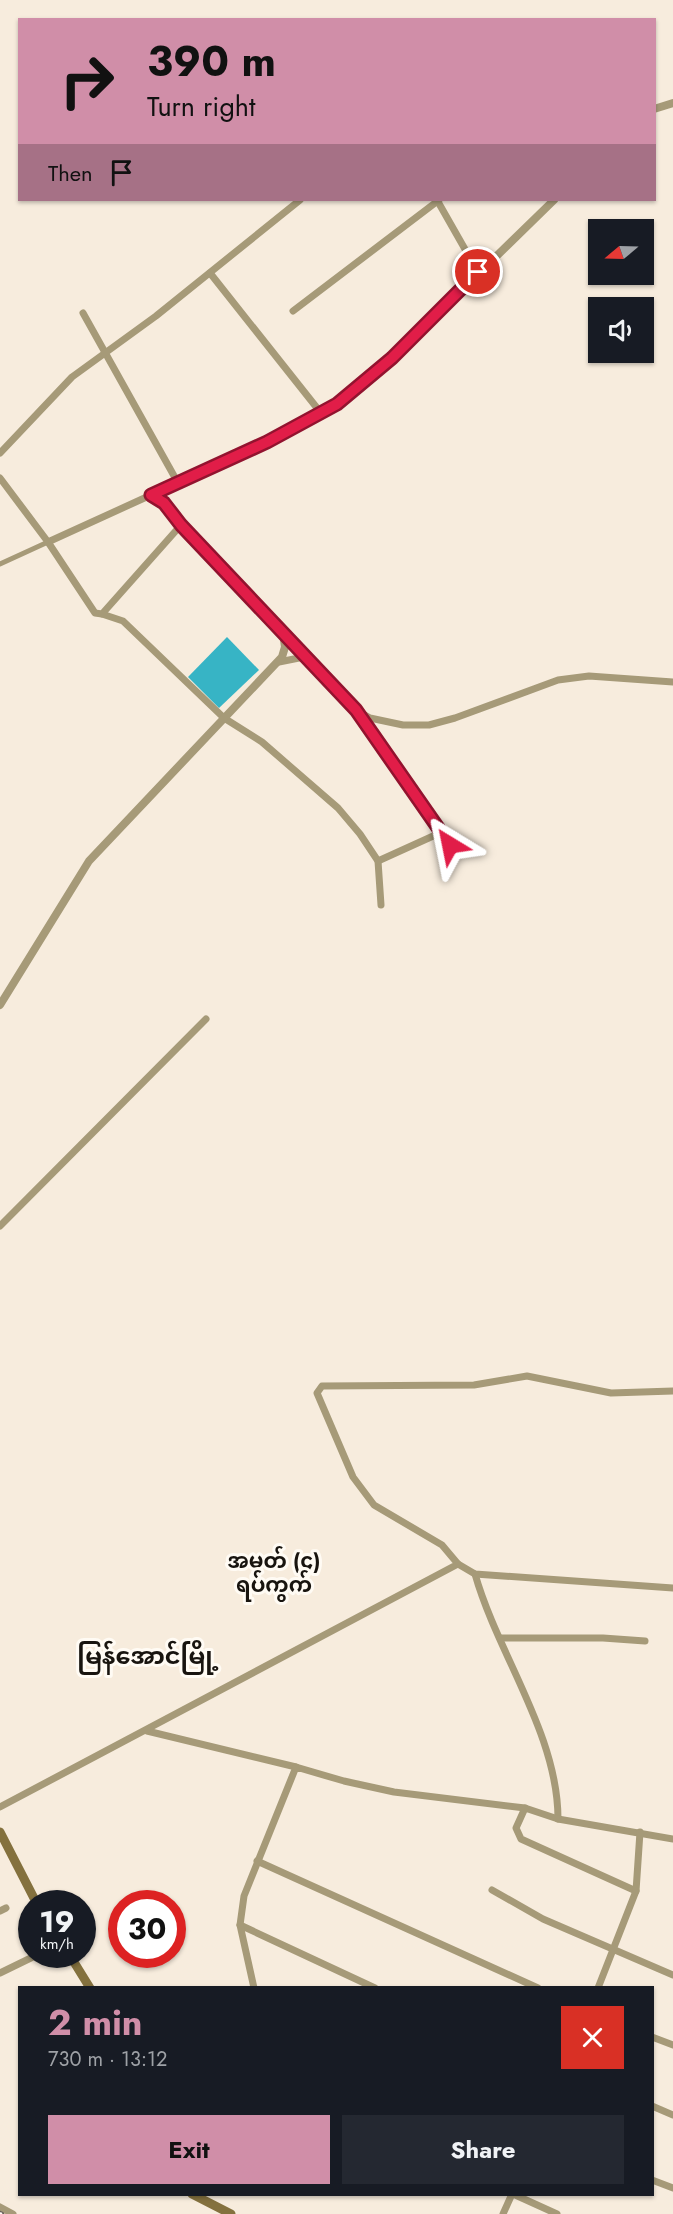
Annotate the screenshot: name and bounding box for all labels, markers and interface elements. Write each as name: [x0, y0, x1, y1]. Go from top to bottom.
text: 390 m: [147, 31, 276, 92]
icon: right: [48, 42, 126, 120]
text: Turn right: [147, 87, 255, 126]
icon: arrive: [105, 156, 138, 189]
text: Then: [48, 157, 93, 189]
north arrow: [588, 219, 654, 285]
map controls: [588, 219, 654, 363]
pin: [452, 246, 503, 297]
icon: arrive: [461, 255, 494, 288]
button: sound: [588, 297, 654, 363]
position arrow: [418, 813, 482, 877]
district label: အမှတ် (၄) ရပ်ကွက်: [228, 1545, 320, 1602]
district label: မြန်အောင်မြို့: [77, 1638, 219, 1675]
speed limit sign: 30: [108, 1890, 186, 1968]
text: 19: [39, 1900, 75, 1943]
text: km/h: [40, 1933, 74, 1955]
text: 2 min: [48, 1996, 143, 2048]
button: close: [561, 2006, 624, 2069]
text: 730 m · 13:12: [48, 2045, 167, 2074]
button: Exit: [48, 2115, 330, 2184]
button: Share: [342, 2115, 624, 2184]

